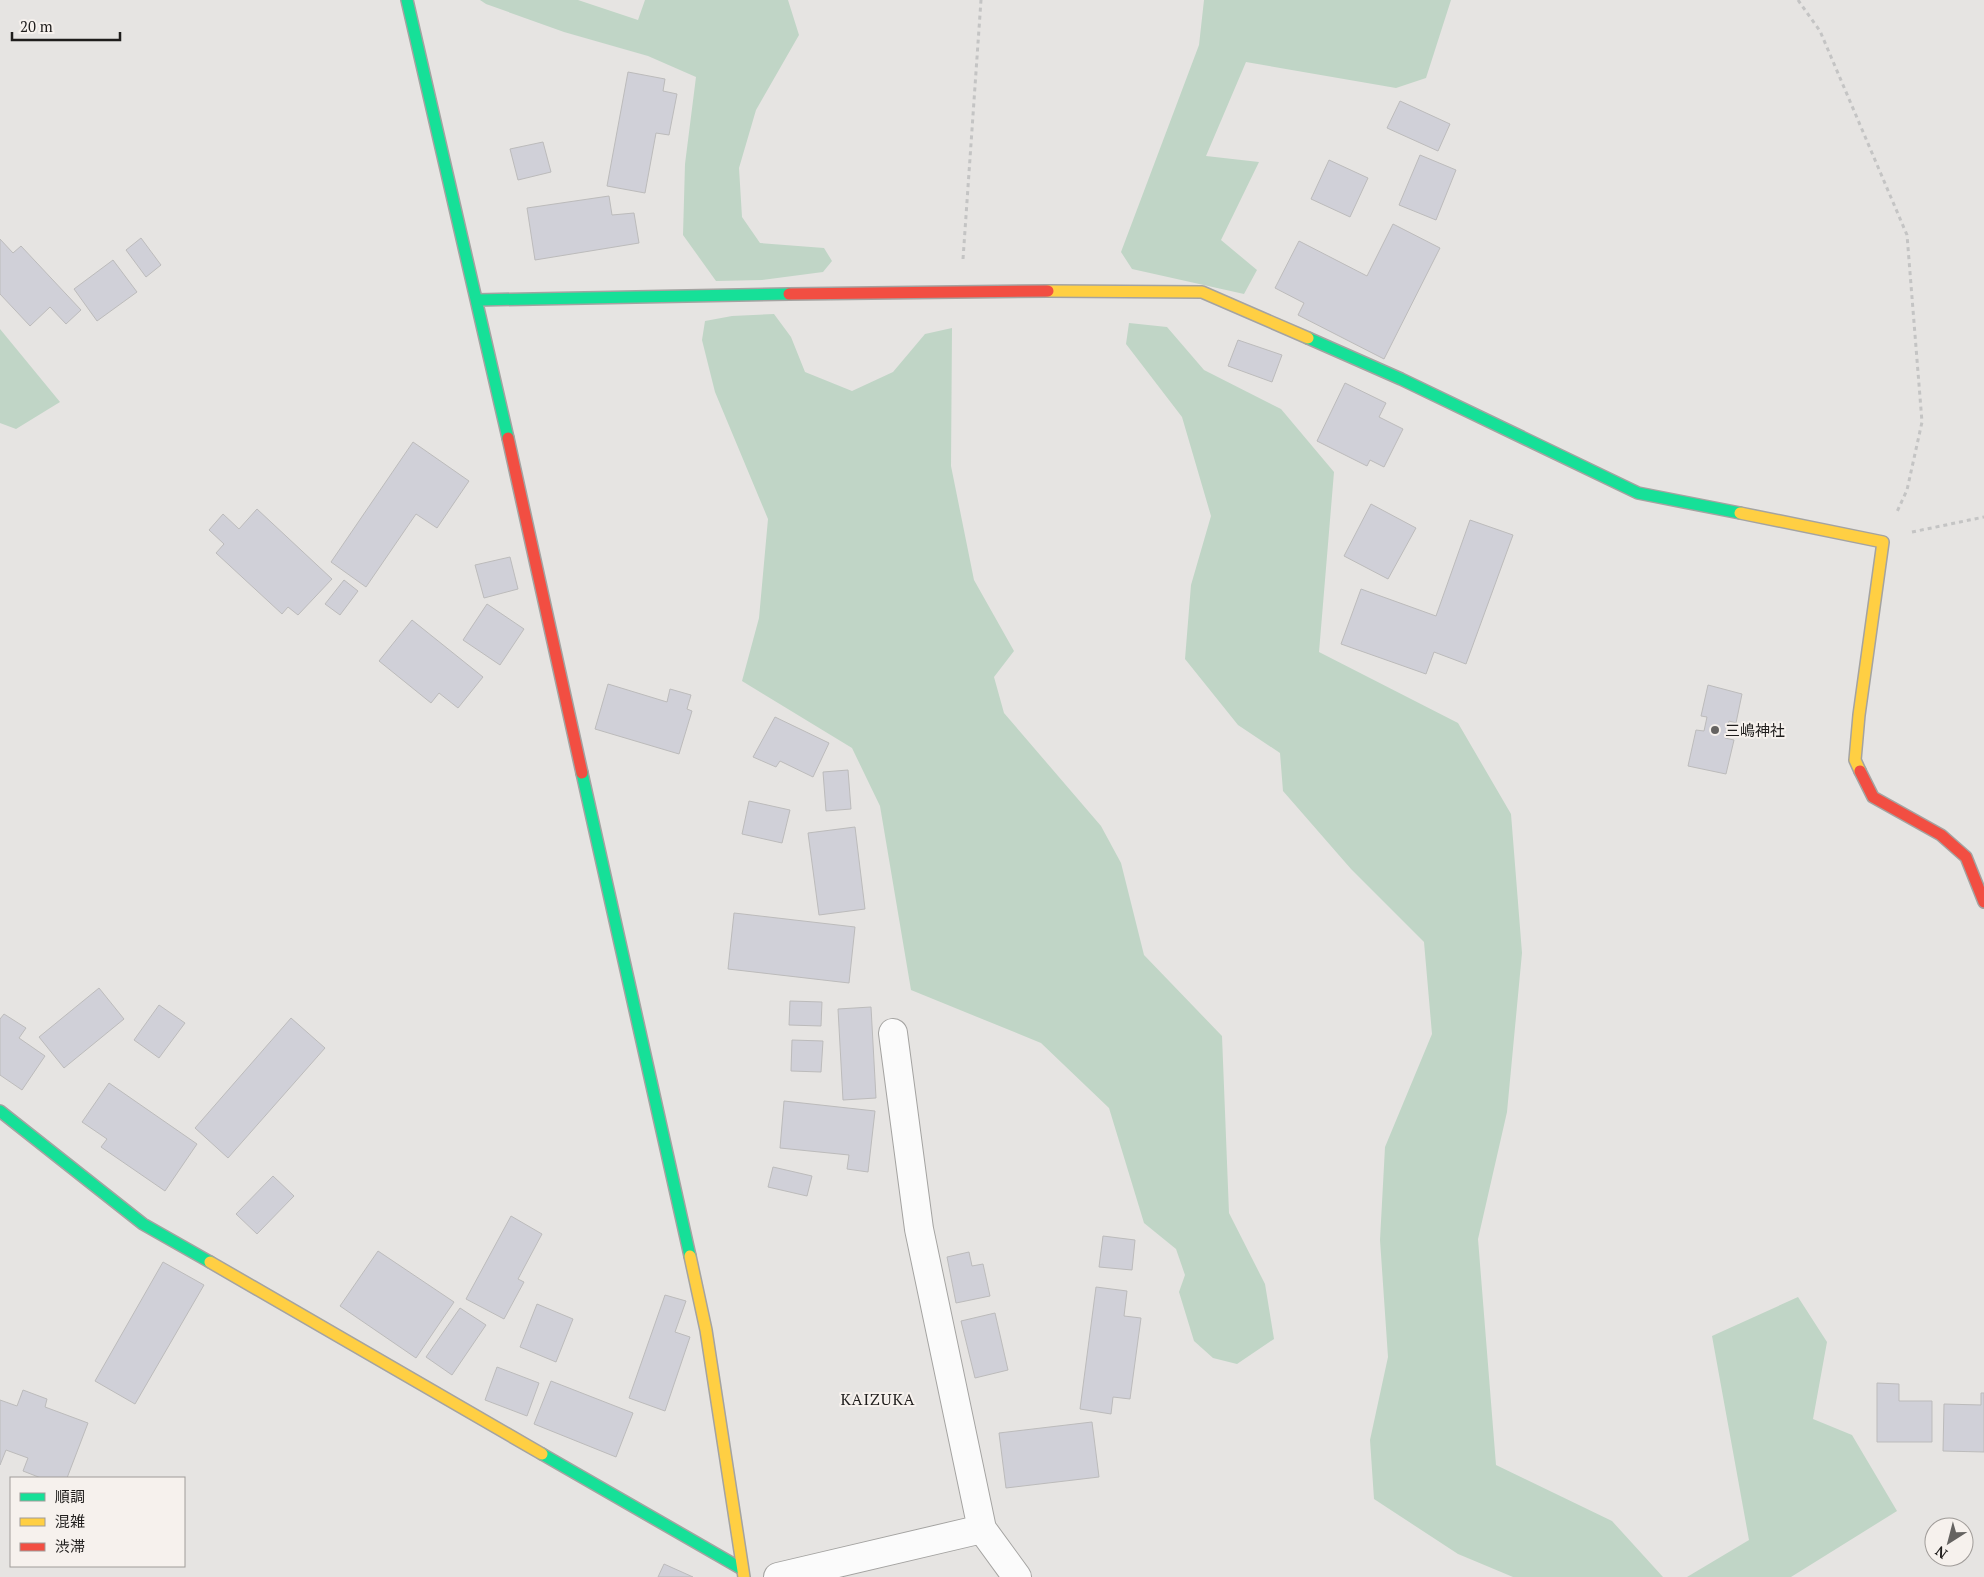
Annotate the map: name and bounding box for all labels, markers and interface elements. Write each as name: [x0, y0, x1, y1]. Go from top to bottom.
scale bar: [12, 10, 120, 42]
text: 20 m: [20, 16, 53, 36]
place label: 三嶋神社: [1725, 720, 1785, 740]
marker: 三嶋神社: [1709, 724, 1721, 736]
district label: KAIZUKA: [841, 1388, 915, 1410]
legend: [10, 1477, 185, 1567]
text: 順調: [55, 1486, 85, 1506]
text: 混雑: [55, 1511, 85, 1531]
north arrow: [1924, 1517, 1974, 1567]
text: 渋滞: [55, 1536, 85, 1556]
text: N: [1931, 1542, 1951, 1564]

